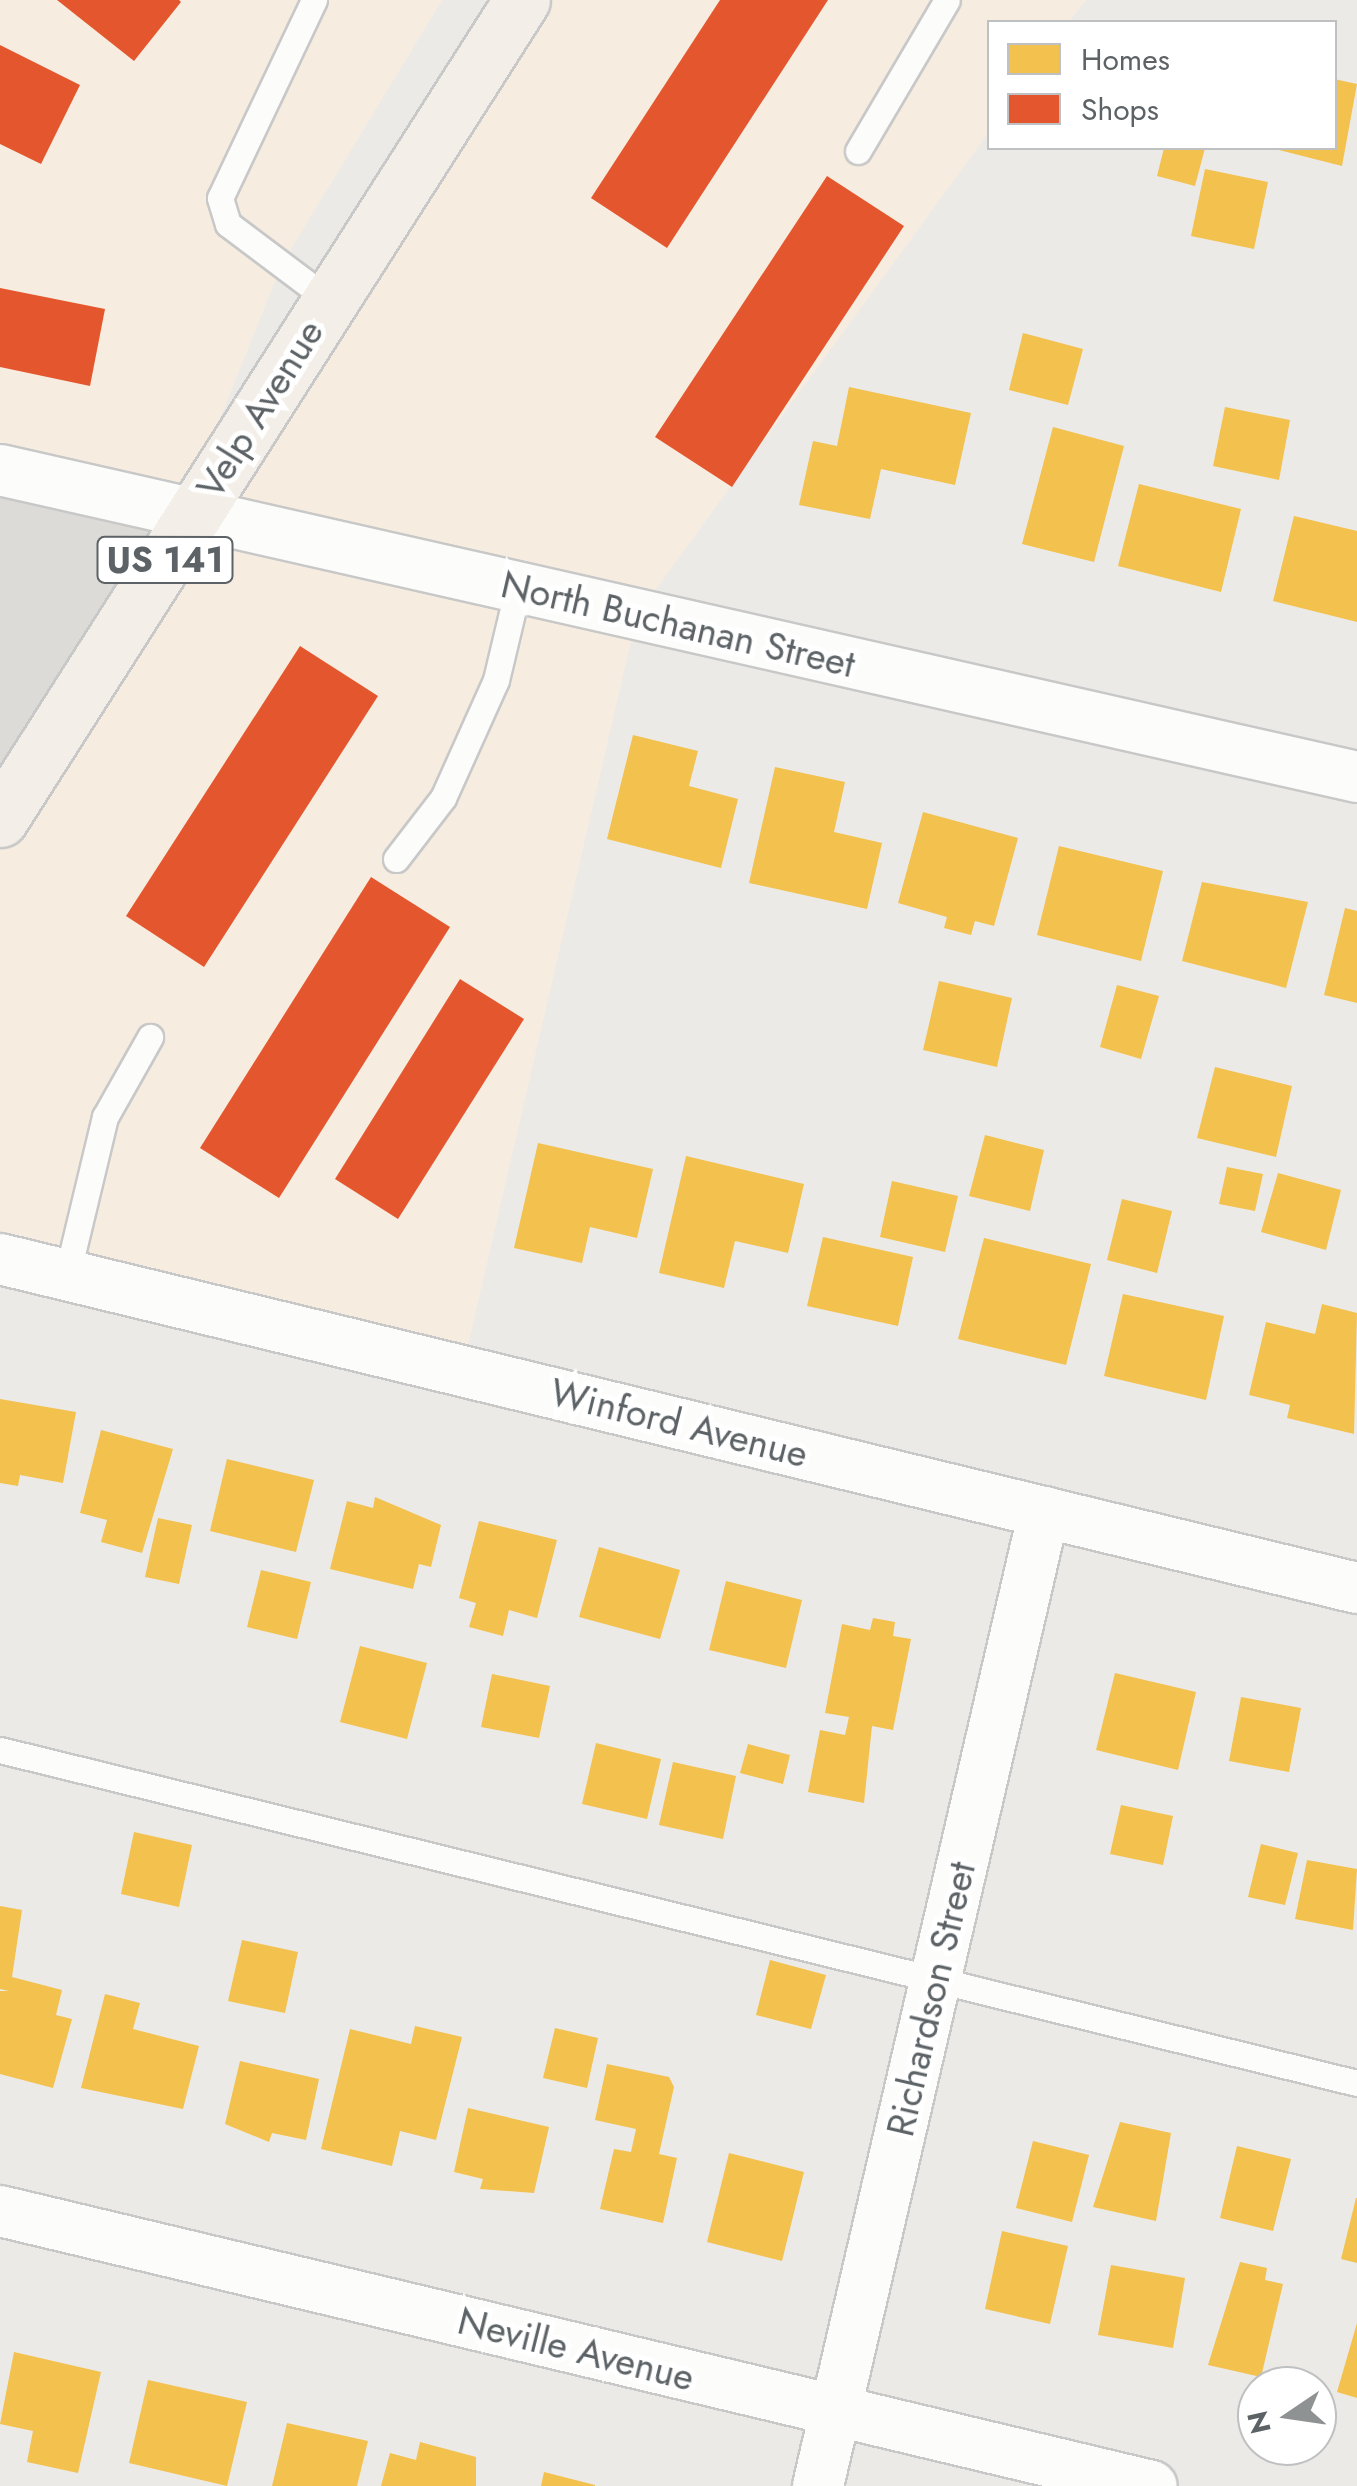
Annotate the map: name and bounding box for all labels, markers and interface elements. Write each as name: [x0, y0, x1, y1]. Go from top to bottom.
legend: [987, 20, 1337, 150]
text: Homes: [1081, 38, 1170, 81]
text: Shops: [1081, 88, 1159, 131]
street label: Velp Avenue: [187, 311, 333, 507]
road number: US 141: [95, 530, 235, 590]
street label: North Buchanan Street: [497, 561, 859, 687]
street label: Winford Avenue: [546, 1369, 812, 1477]
street label: Richardson Street: [877, 1857, 985, 2141]
street label: Neville Avenue: [453, 2298, 699, 2400]
north arrow: [1237, 2366, 1337, 2466]
text: N: [1237, 2407, 1282, 2438]

